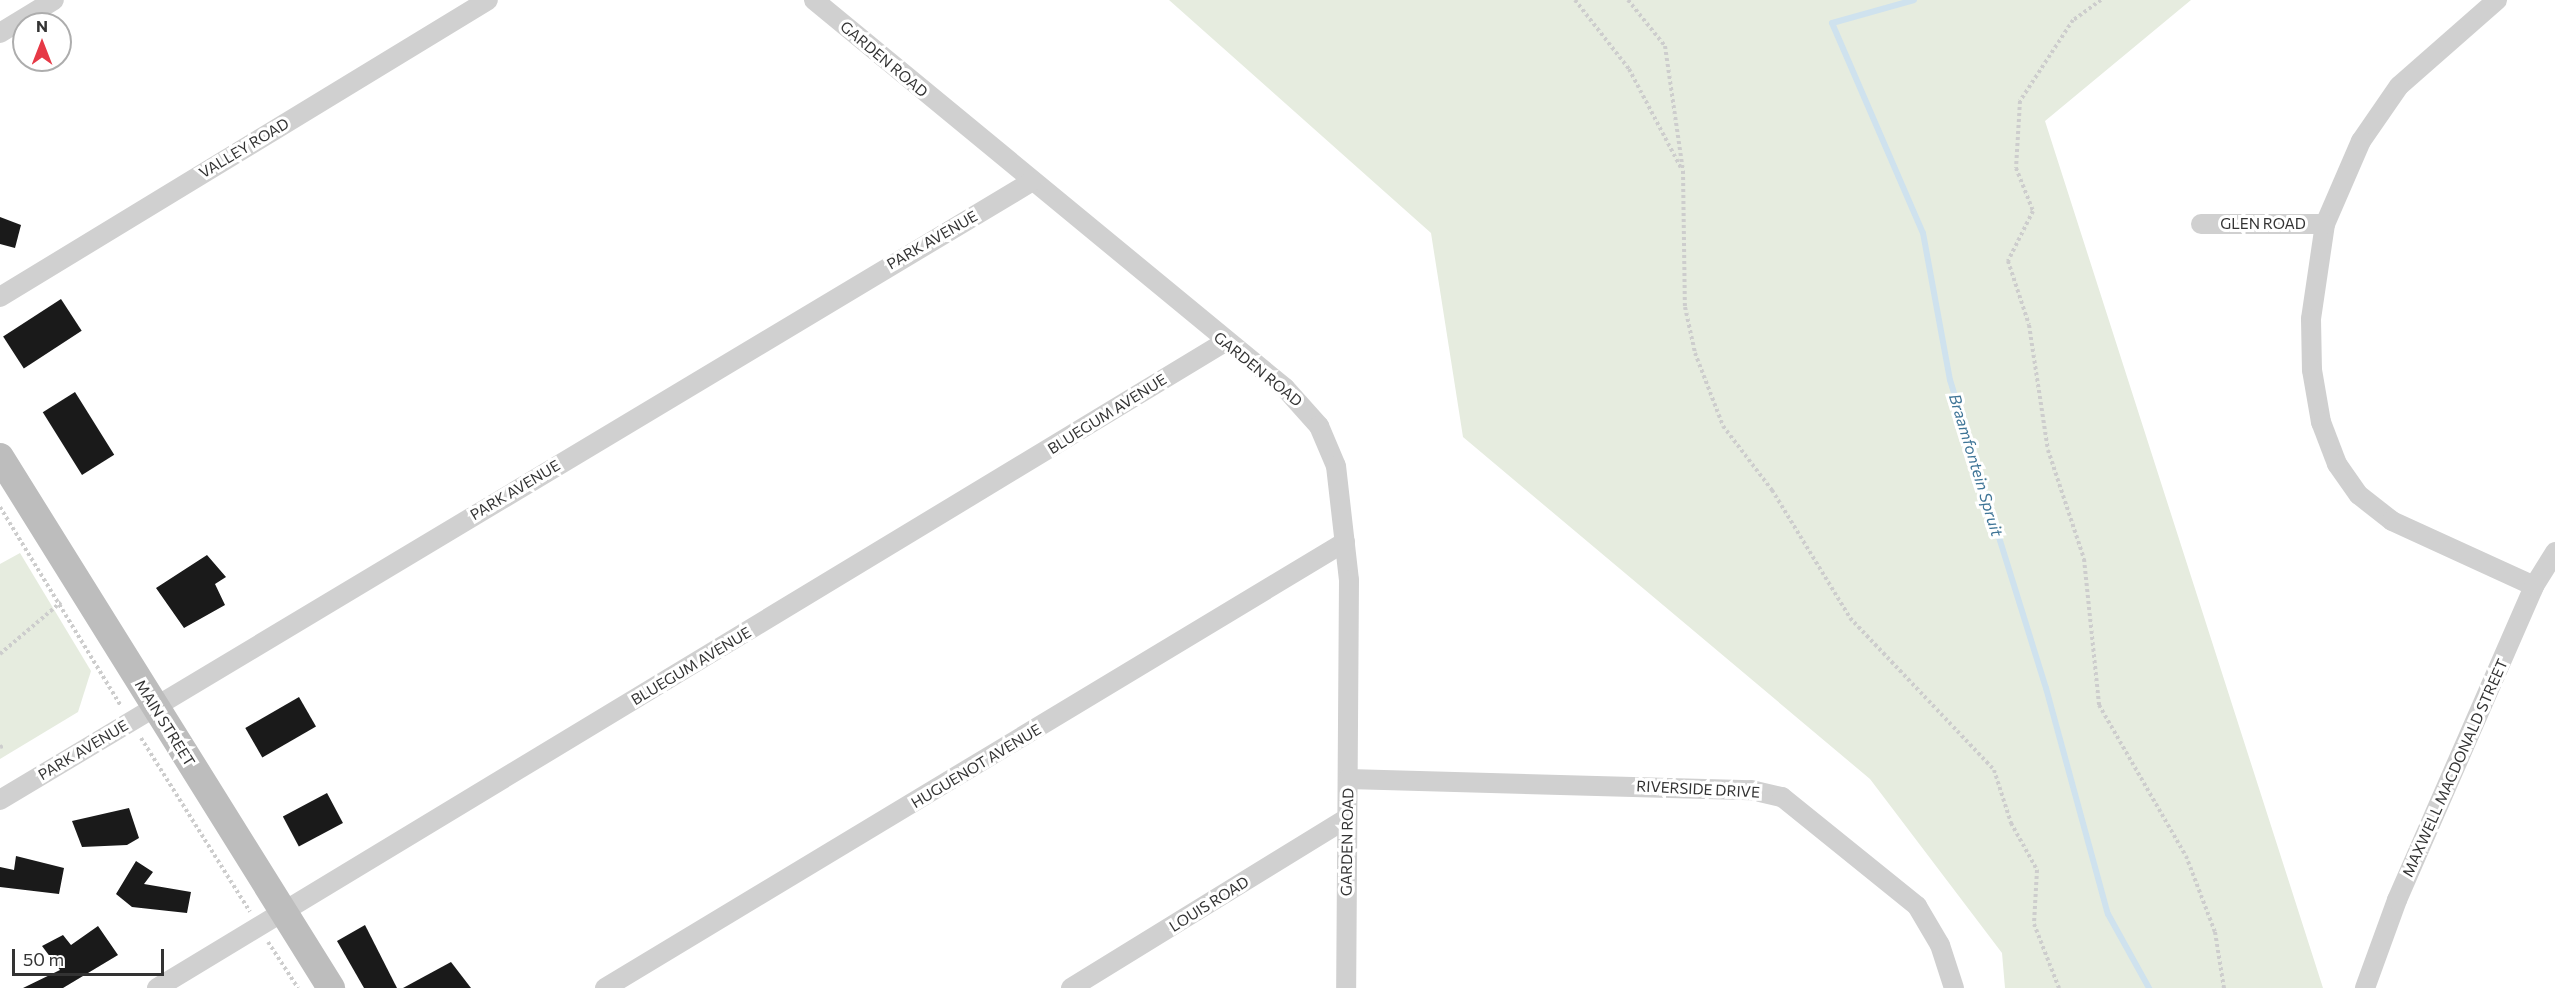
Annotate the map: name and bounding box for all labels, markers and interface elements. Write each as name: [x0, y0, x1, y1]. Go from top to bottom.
north arrow: [12, 12, 72, 72]
text: N: [36, 16, 48, 35]
street label: GARDEN ROAD: [837, 17, 931, 101]
street label: VALLEY ROAD: [196, 114, 292, 182]
street label: PARK AVENUE: [884, 207, 980, 273]
street label: GLEN ROAD: [2220, 215, 2306, 233]
street label: GARDEN ROAD: [1210, 328, 1306, 410]
street label: BLUEGUM AVENUE: [1044, 370, 1170, 458]
water label: Braamfontein Spruit: [1945, 391, 2007, 539]
street label: PARK AVENUE: [467, 456, 563, 524]
street label: BLUEGUM AVENUE: [628, 623, 754, 709]
street label: MAXWELL MACDONALD STREET: [2399, 656, 2511, 880]
street label: MAIN STREET: [131, 676, 199, 770]
street label: PARK AVENUE: [35, 716, 131, 784]
street label: HUGUENOT AVENUE: [908, 720, 1044, 812]
street label: RIVERSIDE DRIVE: [1636, 777, 1760, 801]
street label: GARDEN ROAD: [1337, 788, 1357, 896]
street label: LOUIS ROAD: [1166, 872, 1252, 936]
scale bar: [15, 937, 166, 975]
text: 50 m: [23, 948, 64, 970]

